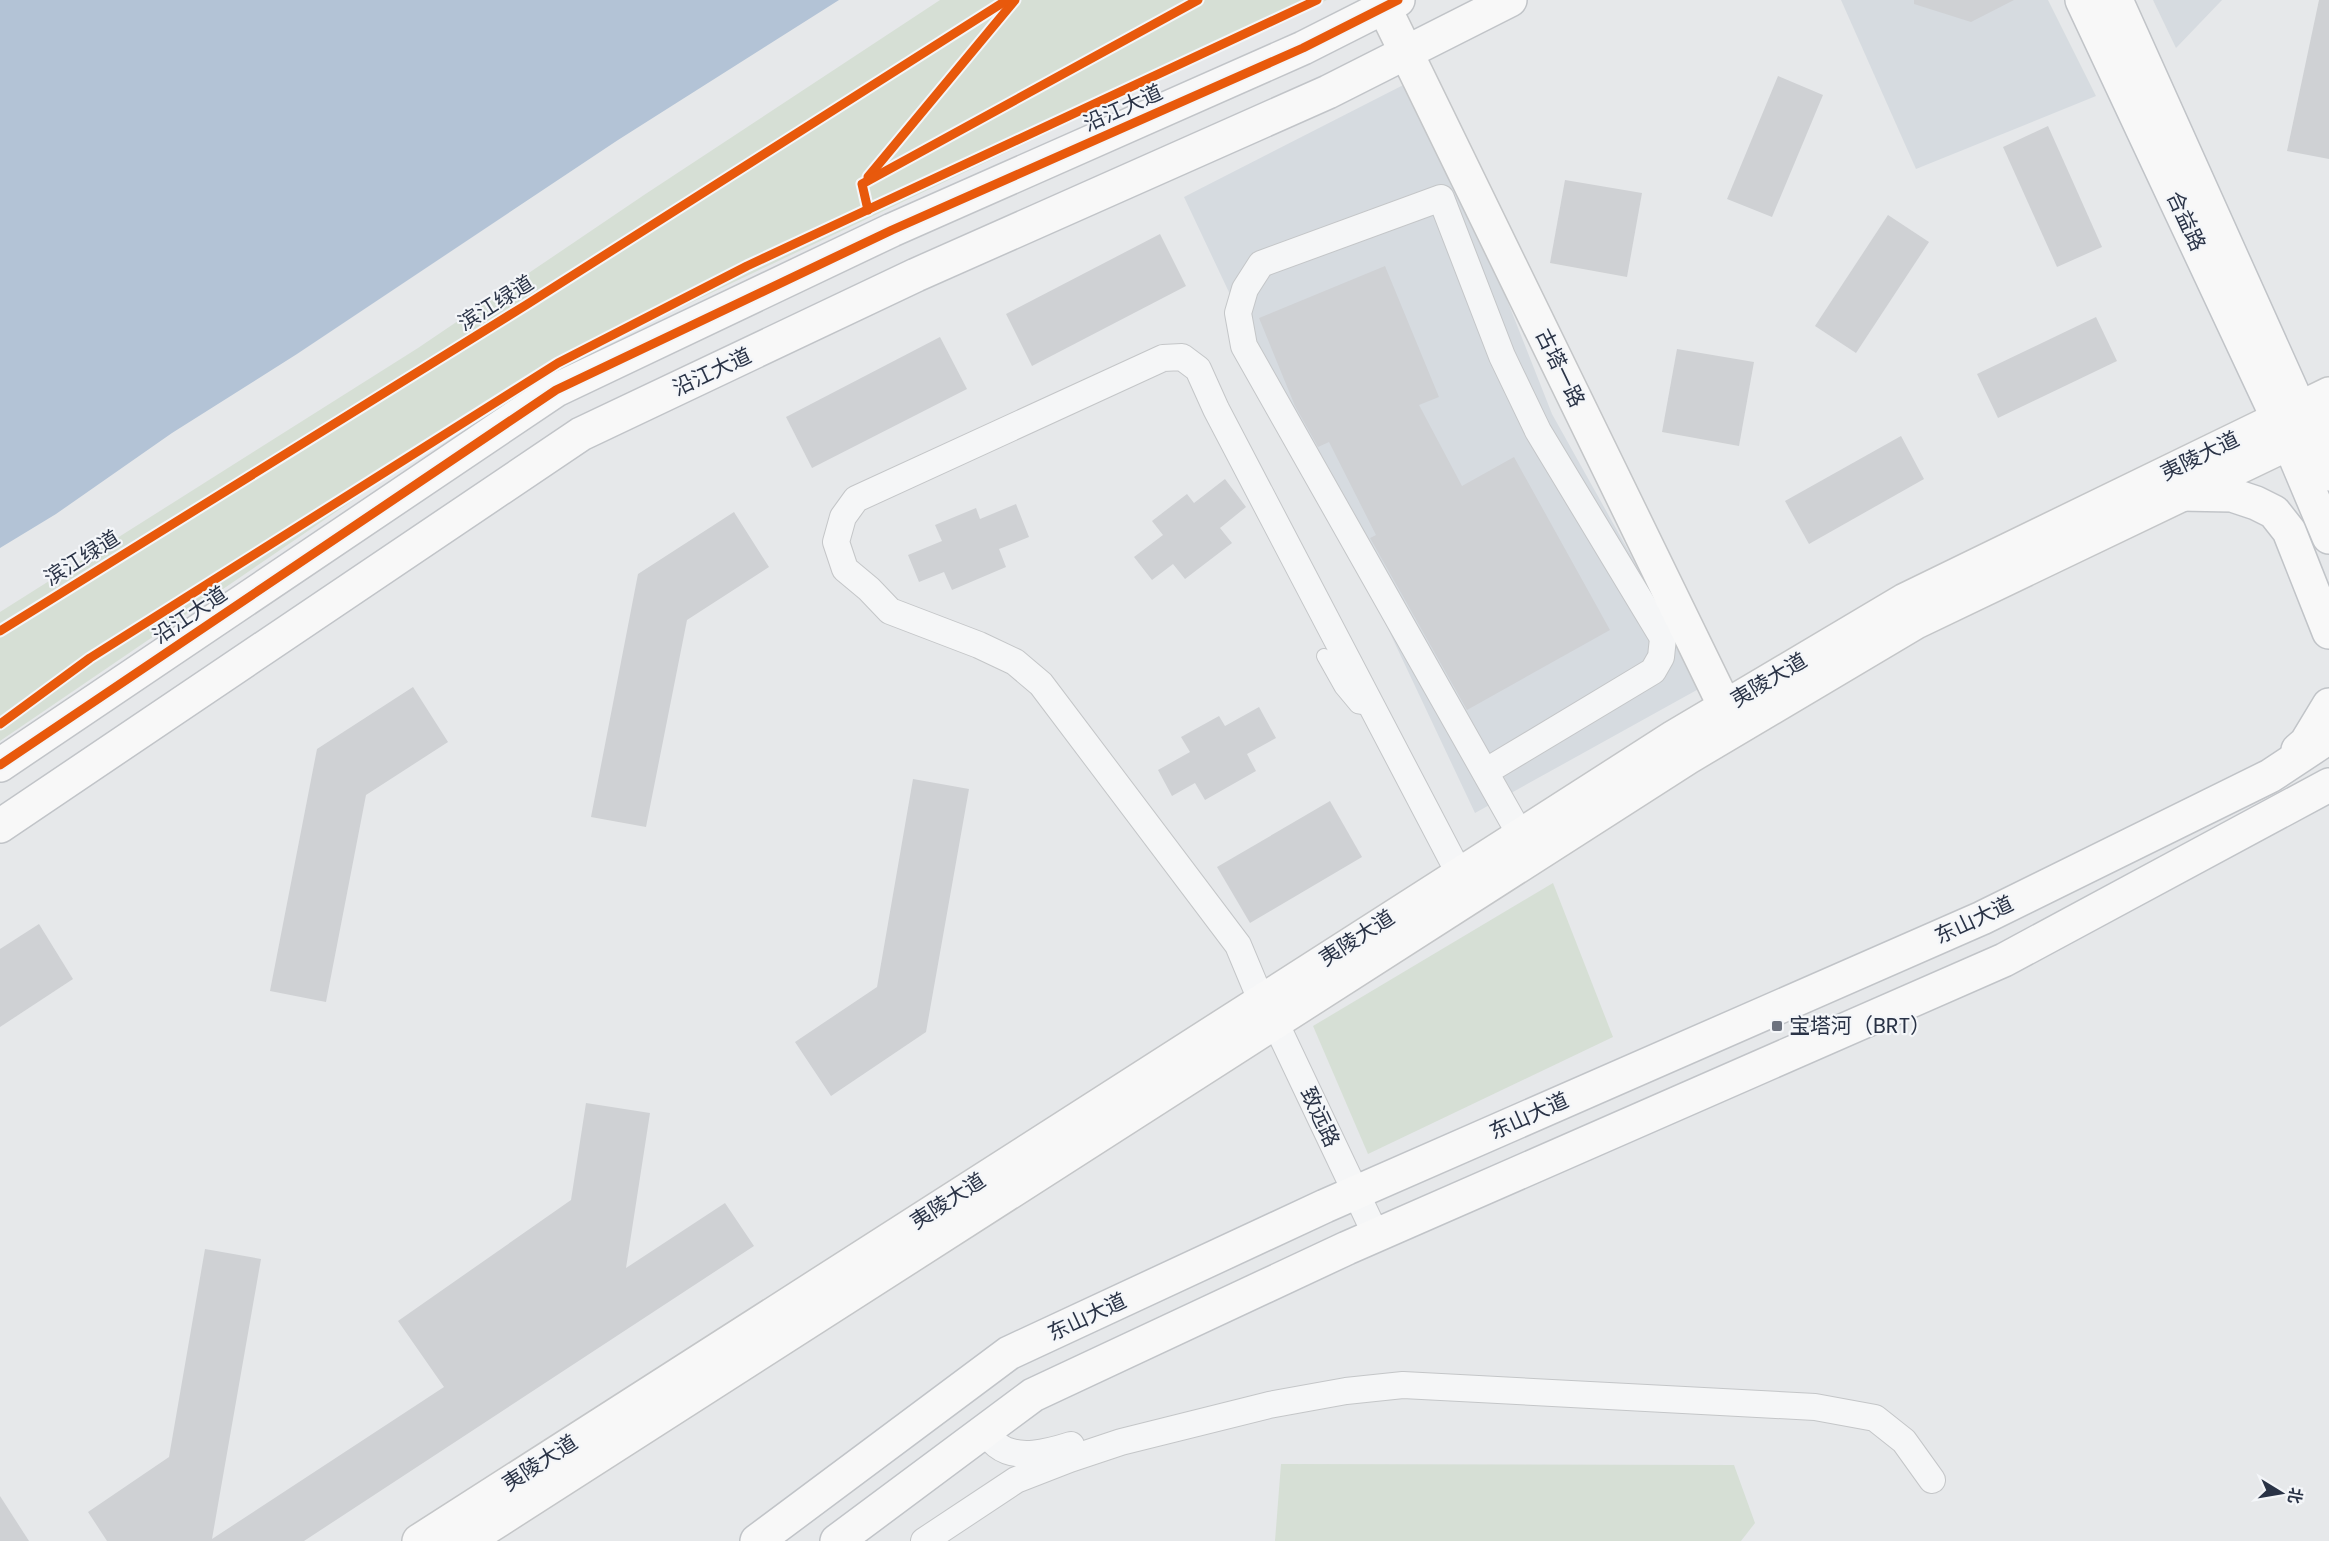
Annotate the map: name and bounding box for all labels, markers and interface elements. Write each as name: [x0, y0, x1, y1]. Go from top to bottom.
street label: 沿江大道: [1079, 77, 1167, 138]
street label: 合益路: [2160, 186, 2213, 255]
street label: 滨江绿道: [452, 268, 539, 337]
street label: 古塔一路: [1529, 324, 1592, 412]
street label: 沿江大道: [668, 341, 756, 402]
street label: 夷陵大道: [2156, 424, 2244, 487]
street label: 滨江绿道: [38, 523, 125, 592]
street label: 沿江大道: [147, 579, 233, 650]
street label: 夷陵大道: [1725, 646, 1812, 714]
street label: 东山大道: [1930, 889, 2018, 950]
street label: 夷陵大道: [1314, 903, 1400, 973]
place label: 宝塔河（BRT）: [1789, 1011, 1931, 1040]
marker: 宝塔河（BRT）: [1770, 1019, 1784, 1033]
street label: 致远路: [1294, 1082, 1347, 1151]
street label: 东山大道: [1485, 1085, 1573, 1146]
street label: 夷陵大道: [905, 1166, 991, 1236]
street label: 东山大道: [1043, 1286, 1131, 1347]
street label: 夷陵大道: [497, 1428, 583, 1498]
north arrow: [2251, 1463, 2311, 1523]
text: 北: [2282, 1486, 2308, 1506]

